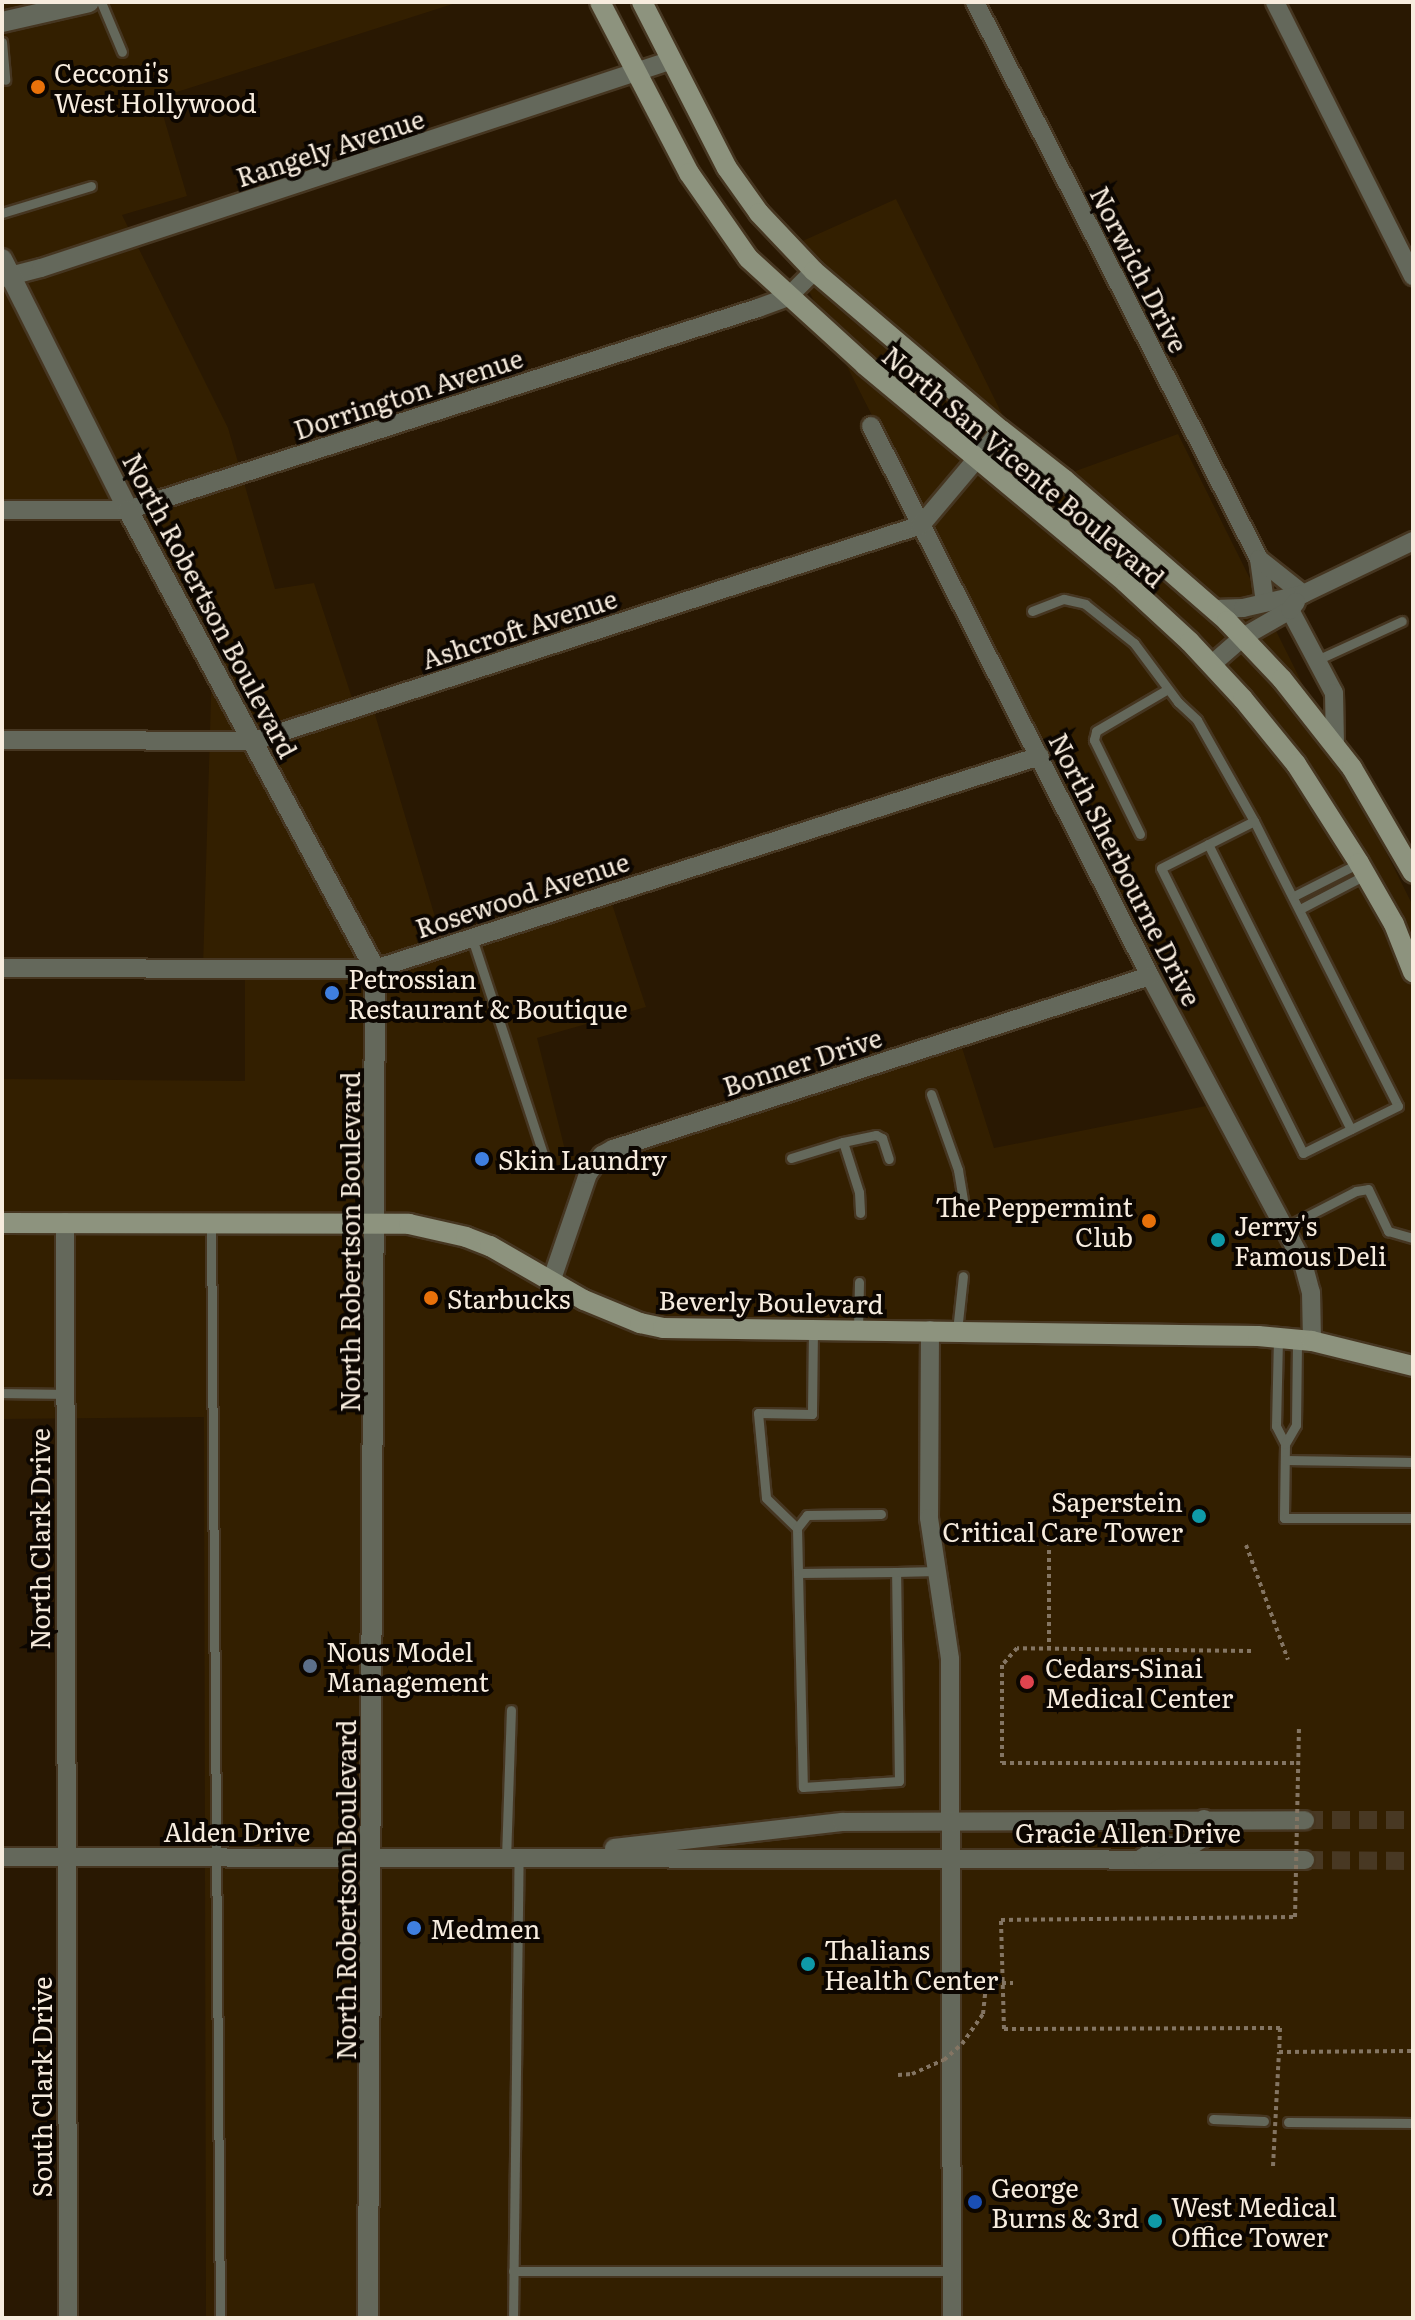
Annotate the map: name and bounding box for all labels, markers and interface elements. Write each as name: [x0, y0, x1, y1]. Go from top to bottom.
place label: Cecconi's West Hollywood: [54, 56, 257, 118]
marker: Cecconi's West Hollywood: [29, 78, 47, 96]
street label: Rangely Avenue: [232, 102, 428, 192]
street label: Norwich Drive: [1085, 181, 1195, 357]
street label: North San Vicente Boulevard: [877, 339, 1171, 593]
street label: Dorrington Avenue: [290, 341, 526, 445]
street label: North Robertson Boulevard: [117, 447, 305, 763]
street label: Ashcroft Avenue: [417, 582, 621, 674]
street label: North Sherbourne Drive: [1044, 727, 1208, 1011]
street label: Rosewood Avenue: [411, 845, 633, 943]
place label: Petrossian Restaurant & Boutique: [348, 962, 628, 1024]
marker: Petrossian Restaurant & Boutique: [323, 984, 341, 1002]
street label: Bonner Drive: [719, 1021, 885, 1101]
street label: North Robertson Boulevard: [333, 1072, 365, 1412]
place label: Skin Laundry: [498, 1143, 667, 1175]
marker: Skin Laundry: [473, 1150, 491, 1168]
place label: The Peppermint Club: [935, 1190, 1133, 1252]
place label: Jerry's Famous Deli: [1234, 1209, 1387, 1270]
marker: The Peppermint Club: [1140, 1212, 1158, 1230]
marker: Jerry's Famous Deli: [1209, 1231, 1227, 1249]
place label: Starbucks: [447, 1282, 571, 1314]
street label: Beverly Boulevard: [658, 1283, 884, 1319]
marker: Starbucks: [422, 1289, 440, 1307]
street label: North Clark Drive: [23, 1428, 55, 1650]
place label: Saperstein Critical Care Tower: [942, 1485, 1183, 1546]
marker: Saperstein Critical Care Tower: [1190, 1507, 1208, 1525]
place label: Nous Model Management: [326, 1635, 489, 1696]
place label: Cedars-Sinai Medical Center: [1045, 1651, 1233, 1712]
marker: Nous Model Management: [301, 1657, 319, 1675]
marker: Cedars-Sinai Medical Center: [1016, 1671, 1038, 1693]
street label: North Robertson Boulevard: [329, 1720, 361, 2060]
street label: Alden Drive: [163, 1815, 311, 1847]
street label: Gracie Allen Drive: [1015, 1816, 1241, 1848]
place label: Medmen: [430, 1912, 540, 1944]
marker: Medmen: [405, 1919, 423, 1937]
place label: Thalians Health Center: [824, 1933, 998, 1994]
marker: Thalians Health Center: [799, 1955, 817, 1973]
street label: South Clark Drive: [25, 1977, 57, 2197]
place label: George Burns & 3rd: [991, 2171, 1139, 2232]
place label: West Medical Office Tower: [1171, 2190, 1337, 2252]
marker: George Burns & 3rd: [966, 2193, 984, 2211]
marker: West Medical Office Tower: [1146, 2212, 1164, 2230]

